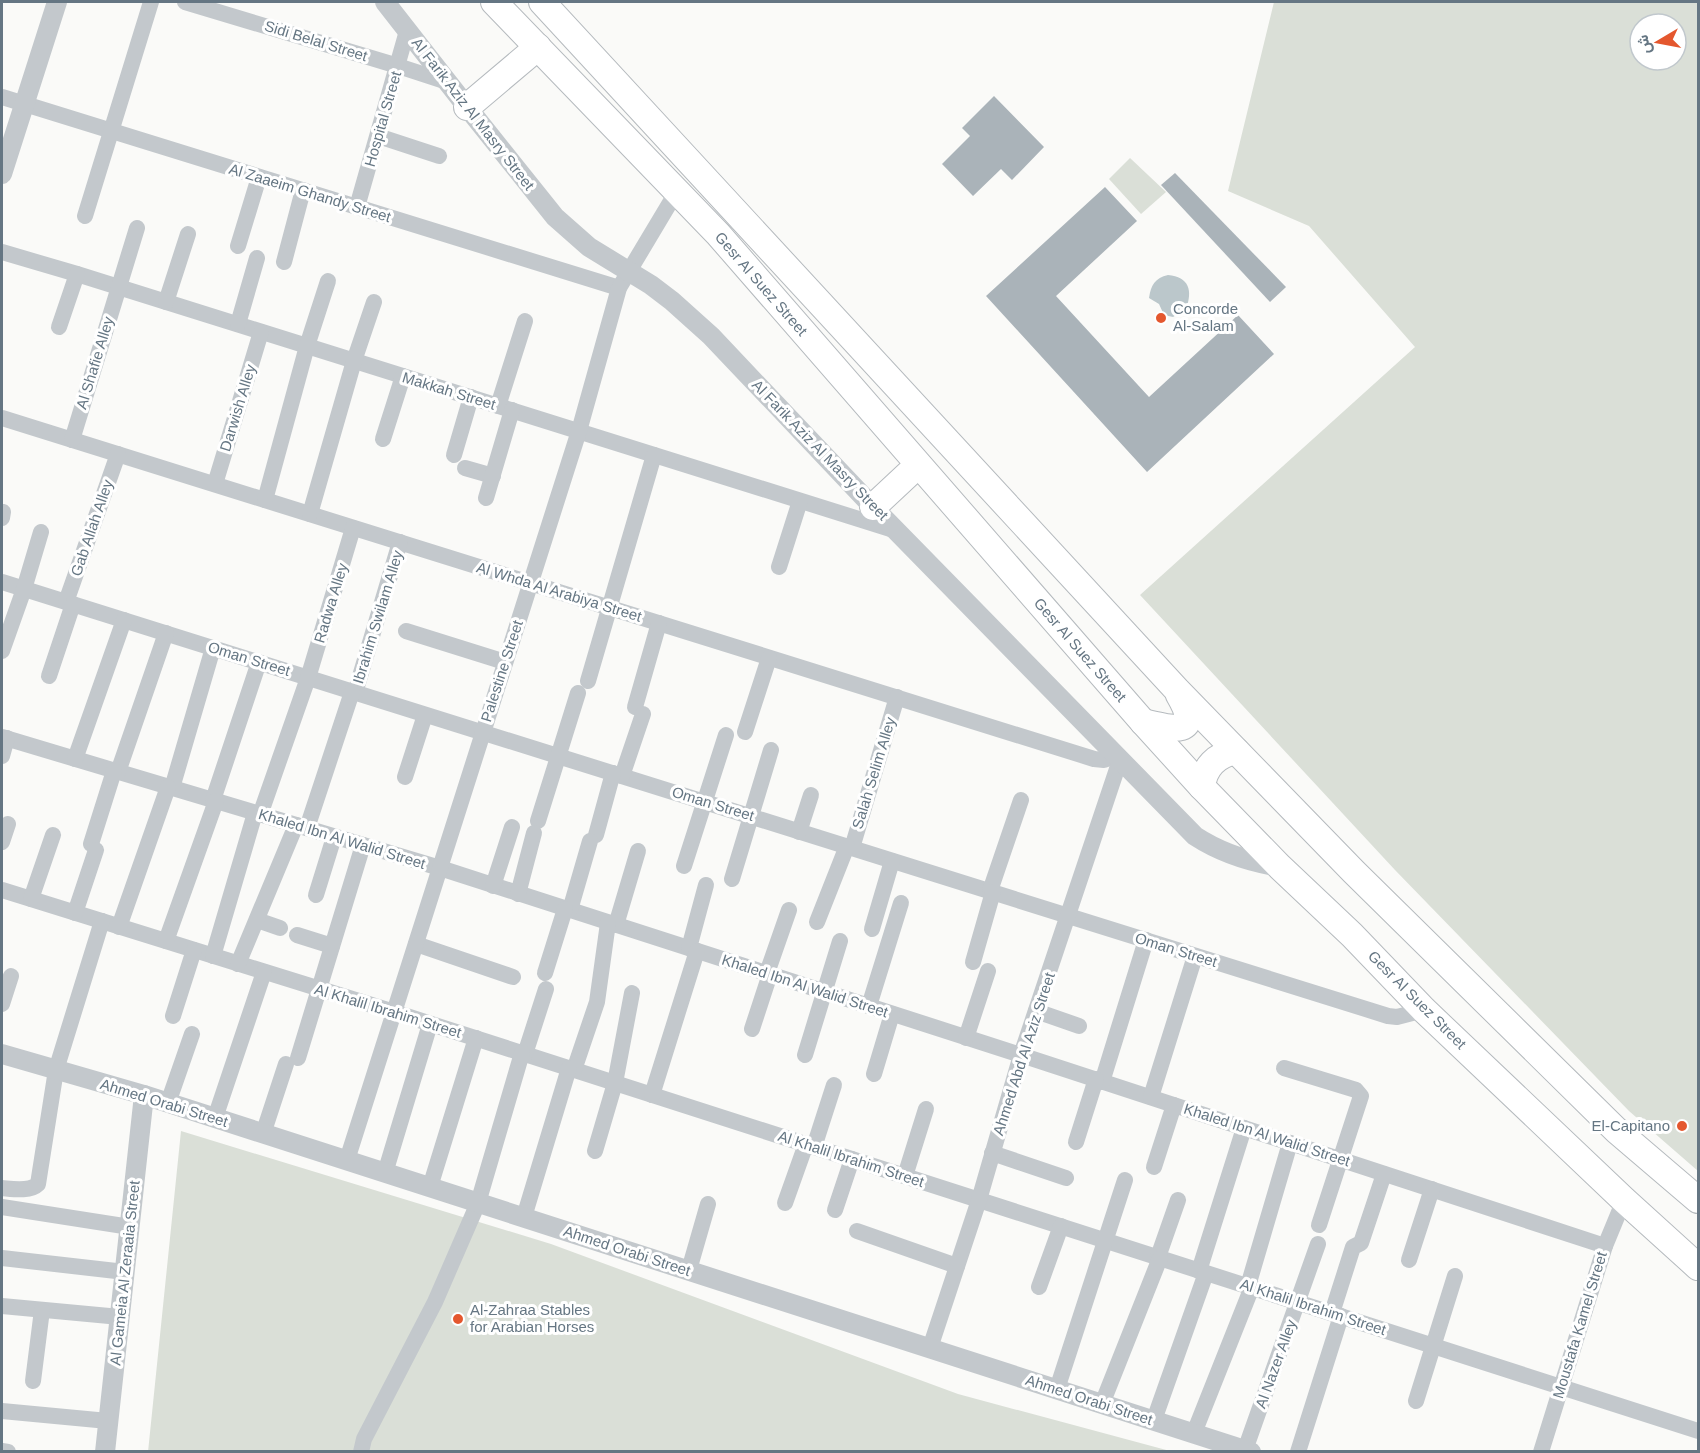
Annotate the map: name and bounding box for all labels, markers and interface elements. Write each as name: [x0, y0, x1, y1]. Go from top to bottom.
north arrow: [1628, 12, 1688, 72]
street label: Sidi Belal Street: [263, 17, 370, 64]
text: ش: [1634, 33, 1655, 55]
street label: Al Farik Aziz Al Masry Street: [409, 34, 539, 194]
street label: Hospital Street: [361, 68, 404, 168]
street label: Al Zaaeim Ghandy Street: [227, 160, 394, 226]
street label: Gesr Al Suez Street: [712, 228, 812, 340]
place label: Concorde Al-Salam: [1173, 300, 1238, 334]
marker: Concorde Al-Salam: [1154, 311, 1168, 325]
street label: Al Shafie Alley: [72, 314, 117, 411]
street label: Darwish Alley: [216, 362, 259, 453]
street label: Makkah Street: [400, 368, 499, 413]
street label: Al Farik Aziz Al Masry Street: [749, 376, 892, 524]
street label: Gab Allah Alley: [67, 477, 116, 578]
street label: Ibrahim Swilam Alley: [349, 548, 406, 686]
street label: Al Whda Al Arabiya Street: [475, 558, 645, 625]
street label: Radwa Alley: [310, 560, 351, 645]
street label: Gesr Al Suez Street: [1031, 594, 1131, 706]
street label: Palestine Street: [477, 617, 526, 724]
street label: Oman Street: [206, 638, 293, 679]
street label: Salah Selim Alley: [848, 714, 899, 831]
street label: Oman Street: [670, 783, 757, 824]
street label: Khaled Ibn Al Walid Street: [257, 805, 428, 872]
street label: Oman Street: [1133, 929, 1220, 970]
street label: Gesr Al Suez Street: [1365, 947, 1471, 1053]
street label: Khaled Ibn Al Walid Street: [720, 951, 891, 1021]
street label: Ahmed Abd Al Aziz Street: [989, 970, 1058, 1137]
street label: Al Khalil Ibrahim Street: [313, 980, 464, 1041]
street label: Ahmed Orabi Street: [98, 1075, 231, 1130]
street label: Khaled Ibn Al Walid Street: [1182, 1100, 1353, 1170]
place label: El-Capitano: [1592, 1117, 1670, 1134]
marker: El-Capitano: [1675, 1119, 1689, 1133]
street label: Al Khalil Ibrahim Street: [776, 1127, 927, 1190]
street label: Al Gameia Al Zeraaia Street: [106, 1179, 143, 1366]
street label: Ahmed Orabi Street: [561, 1222, 694, 1279]
street label: Moustafa Kamel Street: [1549, 1249, 1610, 1400]
street label: Al Khalil Ibrahim Street: [1238, 1275, 1389, 1338]
place label: Al-Zahraa Stables for Arabian Horses: [470, 1301, 594, 1335]
marker: Al-Zahraa Stables for Arabian Horses: [451, 1312, 465, 1326]
street label: Al Nazer Alley: [1252, 1317, 1300, 1411]
street label: Ahmed Orabi Street: [1023, 1371, 1156, 1428]

